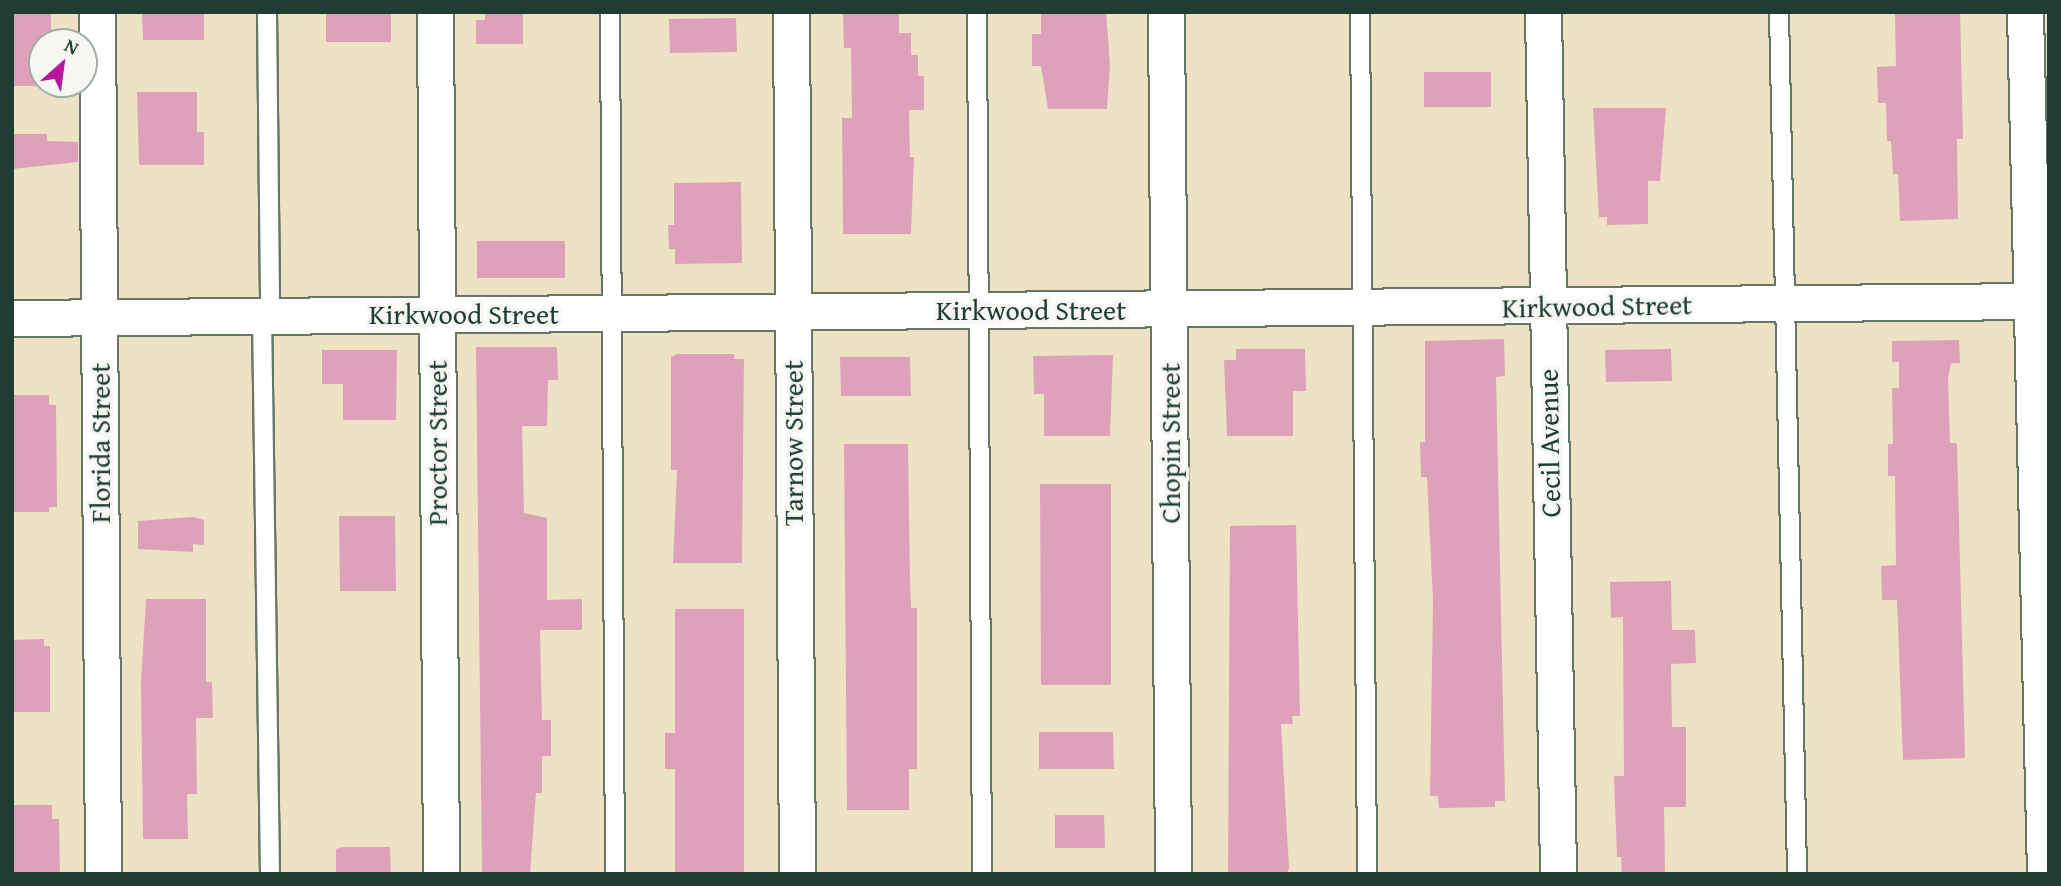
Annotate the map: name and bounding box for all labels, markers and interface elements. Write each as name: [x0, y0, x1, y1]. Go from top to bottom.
north arrow: [28, 28, 98, 98]
text: N: [60, 31, 84, 62]
street label: Kirkwood Street: [1502, 288, 1692, 324]
street label: Kirkwood Street: [936, 293, 1126, 327]
street label: Kirkwood Street: [369, 297, 559, 331]
street label: Proctor Street: [420, 360, 454, 526]
street label: Tarnow Street: [776, 360, 810, 526]
street label: Florida Street: [83, 363, 117, 523]
street label: Chopin Street: [1153, 363, 1187, 523]
street label: Cecil Avenue: [1531, 368, 1567, 518]

